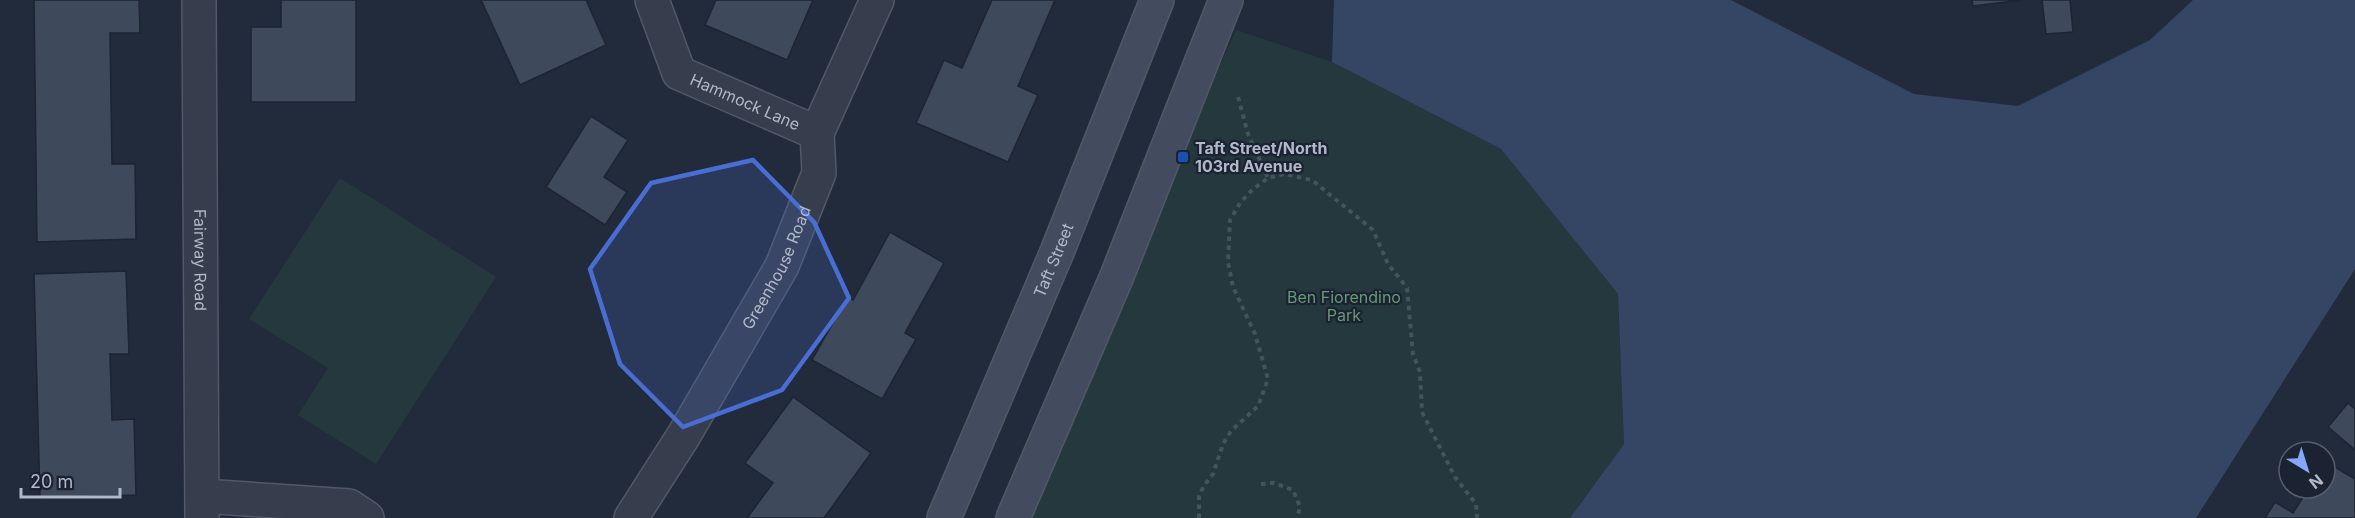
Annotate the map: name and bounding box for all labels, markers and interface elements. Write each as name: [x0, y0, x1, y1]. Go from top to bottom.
street label: Hammock Lane: [687, 69, 803, 134]
place label: Taft Street/North 103rd Avenue: [1195, 138, 1327, 176]
marker: Taft Street/North 103rd Avenue: [1176, 150, 1190, 164]
street label: Greenhouse Road: [738, 203, 815, 333]
street label: Fairway Road: [190, 209, 211, 311]
street label: Taft Street: [1029, 220, 1077, 300]
park label: Ben Fiorendino Park: [1287, 287, 1401, 325]
north arrow: [2277, 440, 2337, 500]
scale bar: [21, 461, 120, 499]
text: N: [2305, 470, 2327, 493]
text: 20 m: [30, 471, 73, 492]

